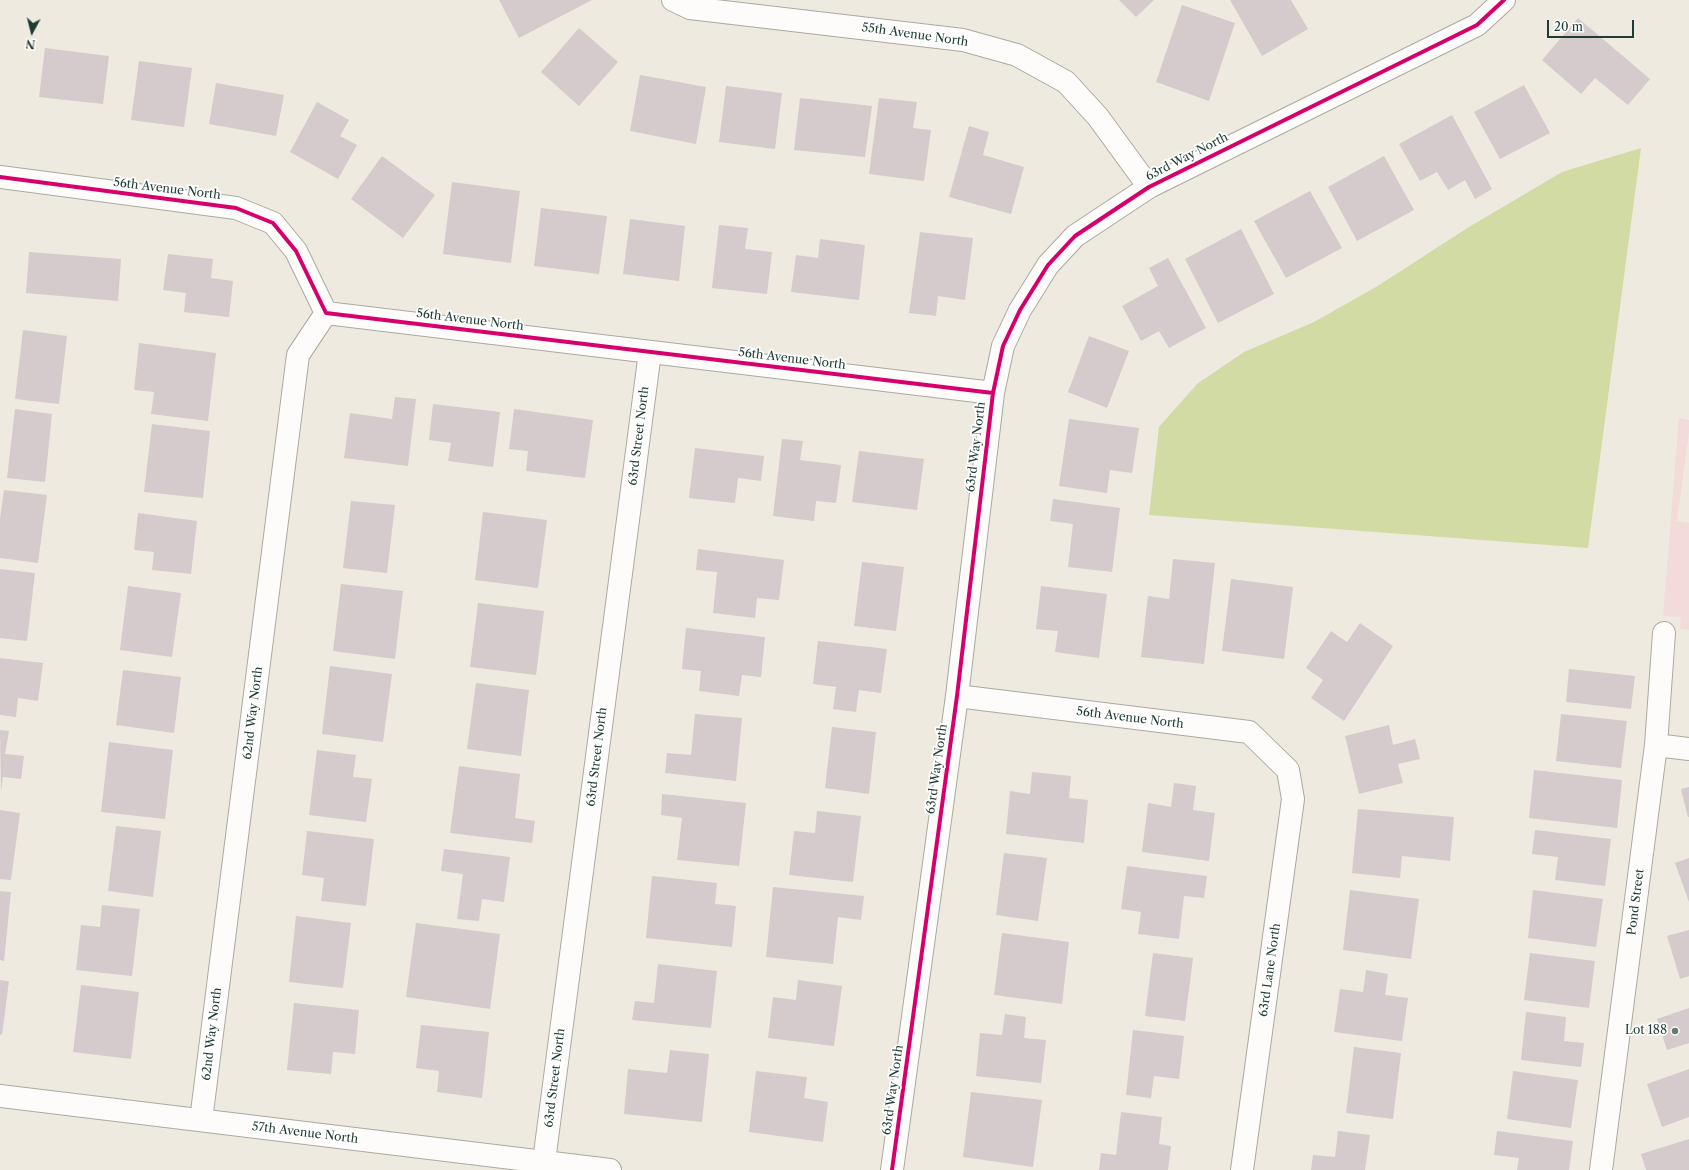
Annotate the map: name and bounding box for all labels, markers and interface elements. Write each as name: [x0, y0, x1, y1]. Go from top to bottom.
north arrow: [12, 12, 52, 52]
scale bar: [1549, 12, 1636, 38]
text: 20 m: [1554, 19, 1583, 34]
street label: 55th Avenue North: [861, 20, 969, 50]
text: N: [25, 36, 36, 51]
street label: 63rd Way North: [1143, 130, 1231, 184]
street label: 56th Avenue North: [112, 175, 222, 203]
street label: 56th Avenue North: [415, 306, 525, 334]
street label: 56th Avenue North: [737, 345, 847, 373]
street label: 63rd Street North: [626, 385, 652, 487]
street label: 63rd Way North: [963, 401, 989, 493]
street label: 62nd Way North: [240, 666, 266, 760]
street label: 56th Avenue North: [1075, 704, 1185, 732]
street label: 63rd Street North: [584, 706, 610, 808]
street label: 63rd Way North: [924, 723, 950, 815]
street label: Pond Street: [1625, 868, 1647, 936]
street label: 63rd Lane North: [1256, 922, 1284, 1018]
street label: 62nd Way North: [199, 987, 225, 1081]
place label: Lot 188: [1625, 1024, 1667, 1038]
marker: Lot 188: [1670, 1026, 1680, 1036]
street label: 63rd Street North: [542, 1027, 568, 1129]
street label: 63rd Way North: [880, 1044, 906, 1136]
street label: 57th Avenue North: [251, 1119, 359, 1147]

